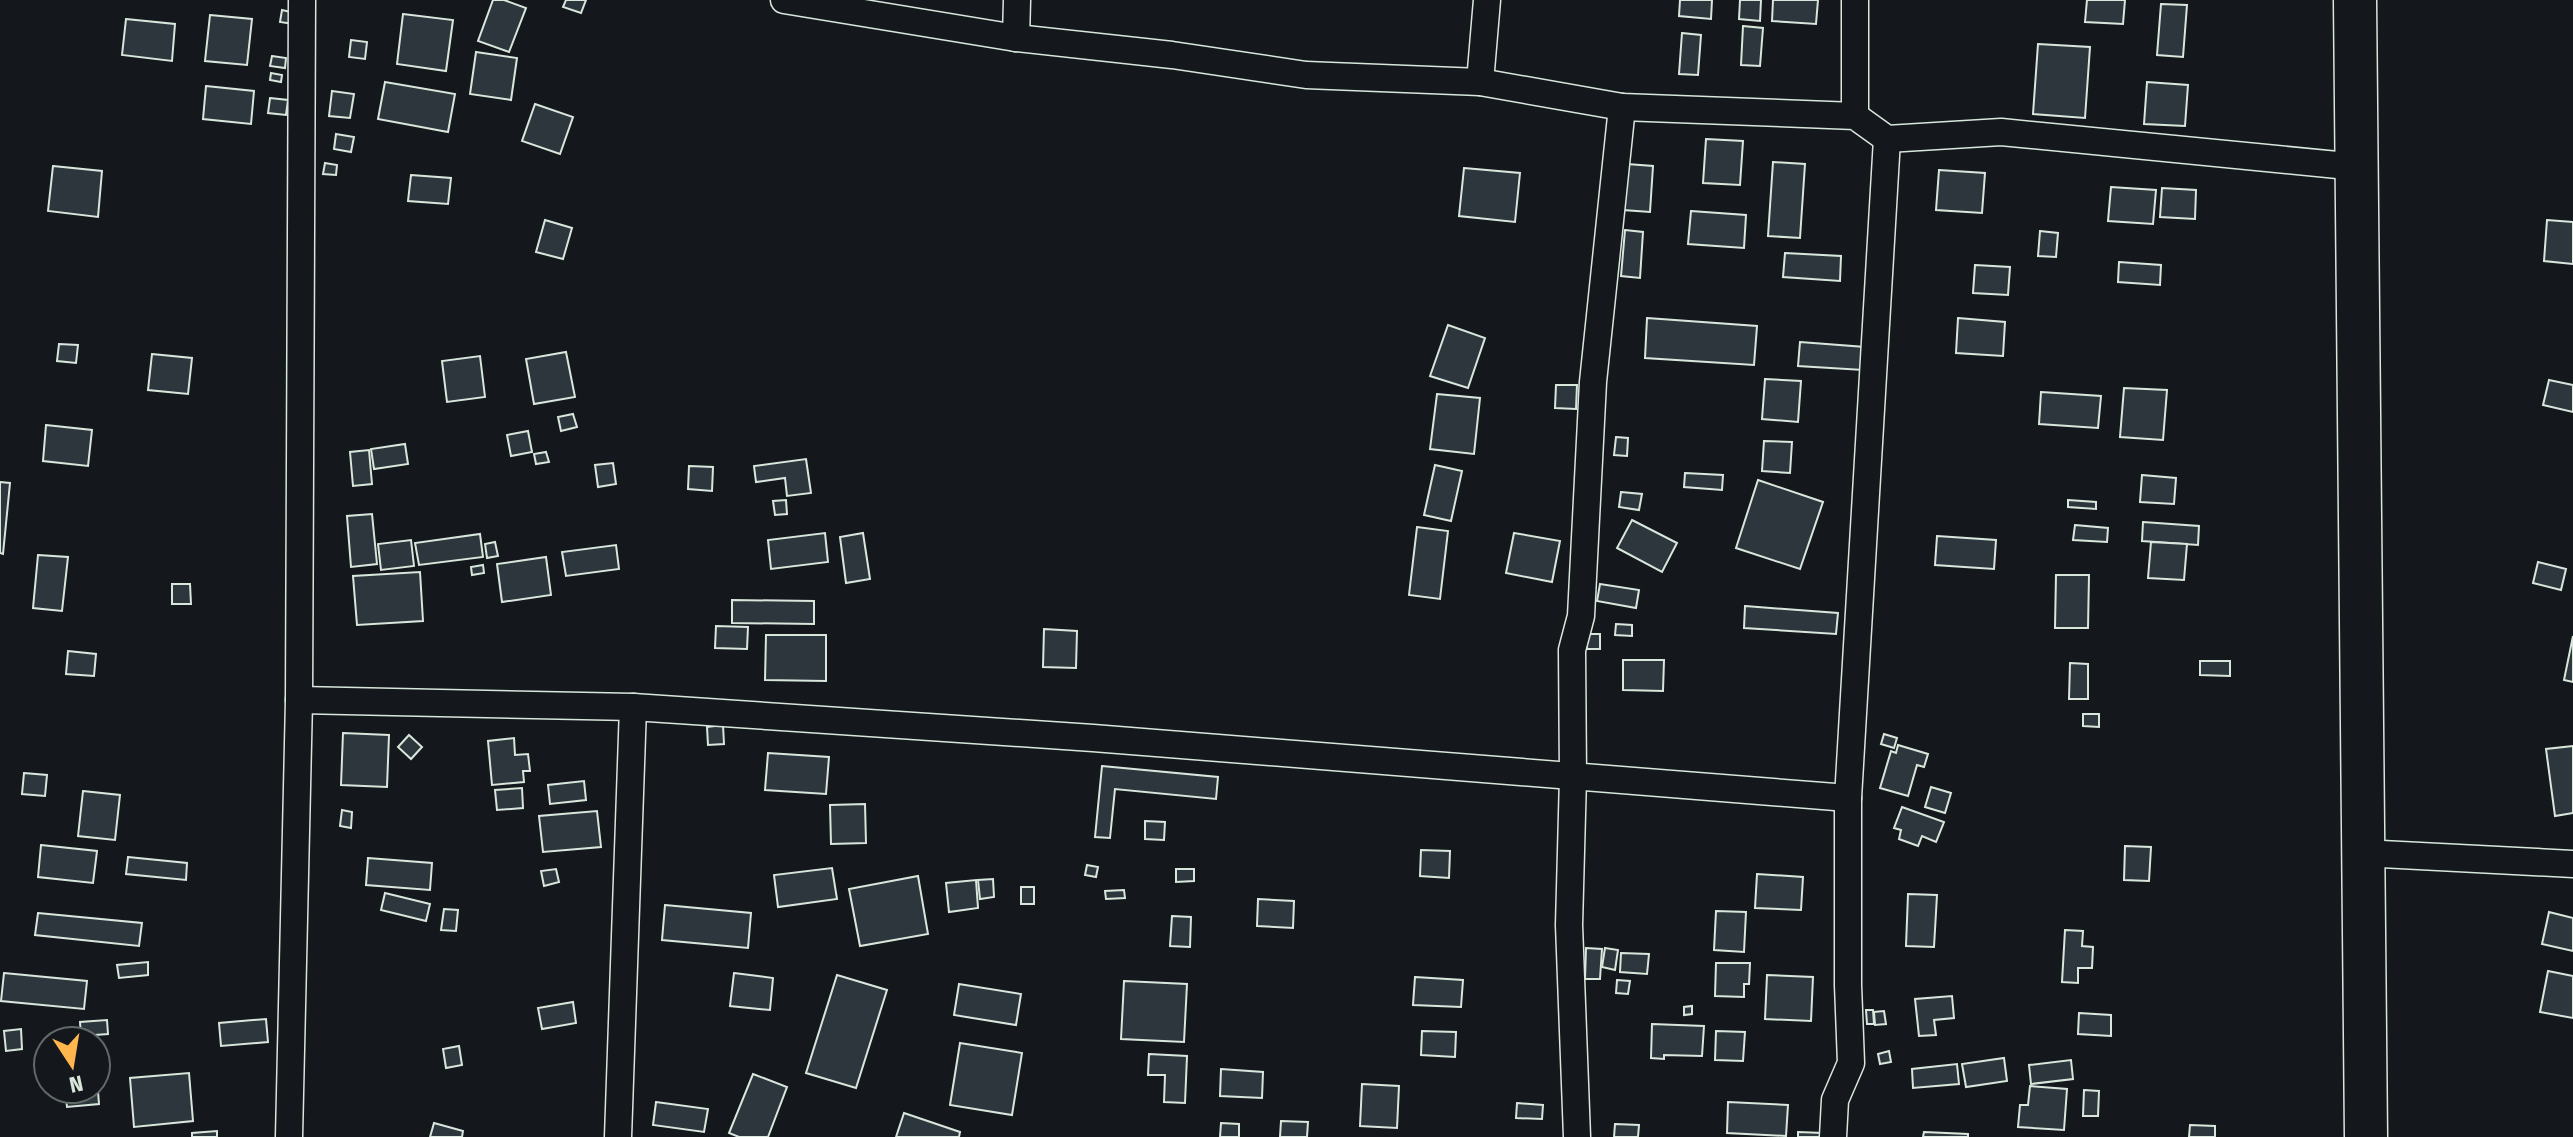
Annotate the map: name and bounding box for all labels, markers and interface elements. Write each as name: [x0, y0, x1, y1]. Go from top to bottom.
north arrow: [32, 1025, 112, 1105]
text: N: [67, 1069, 85, 1099]

